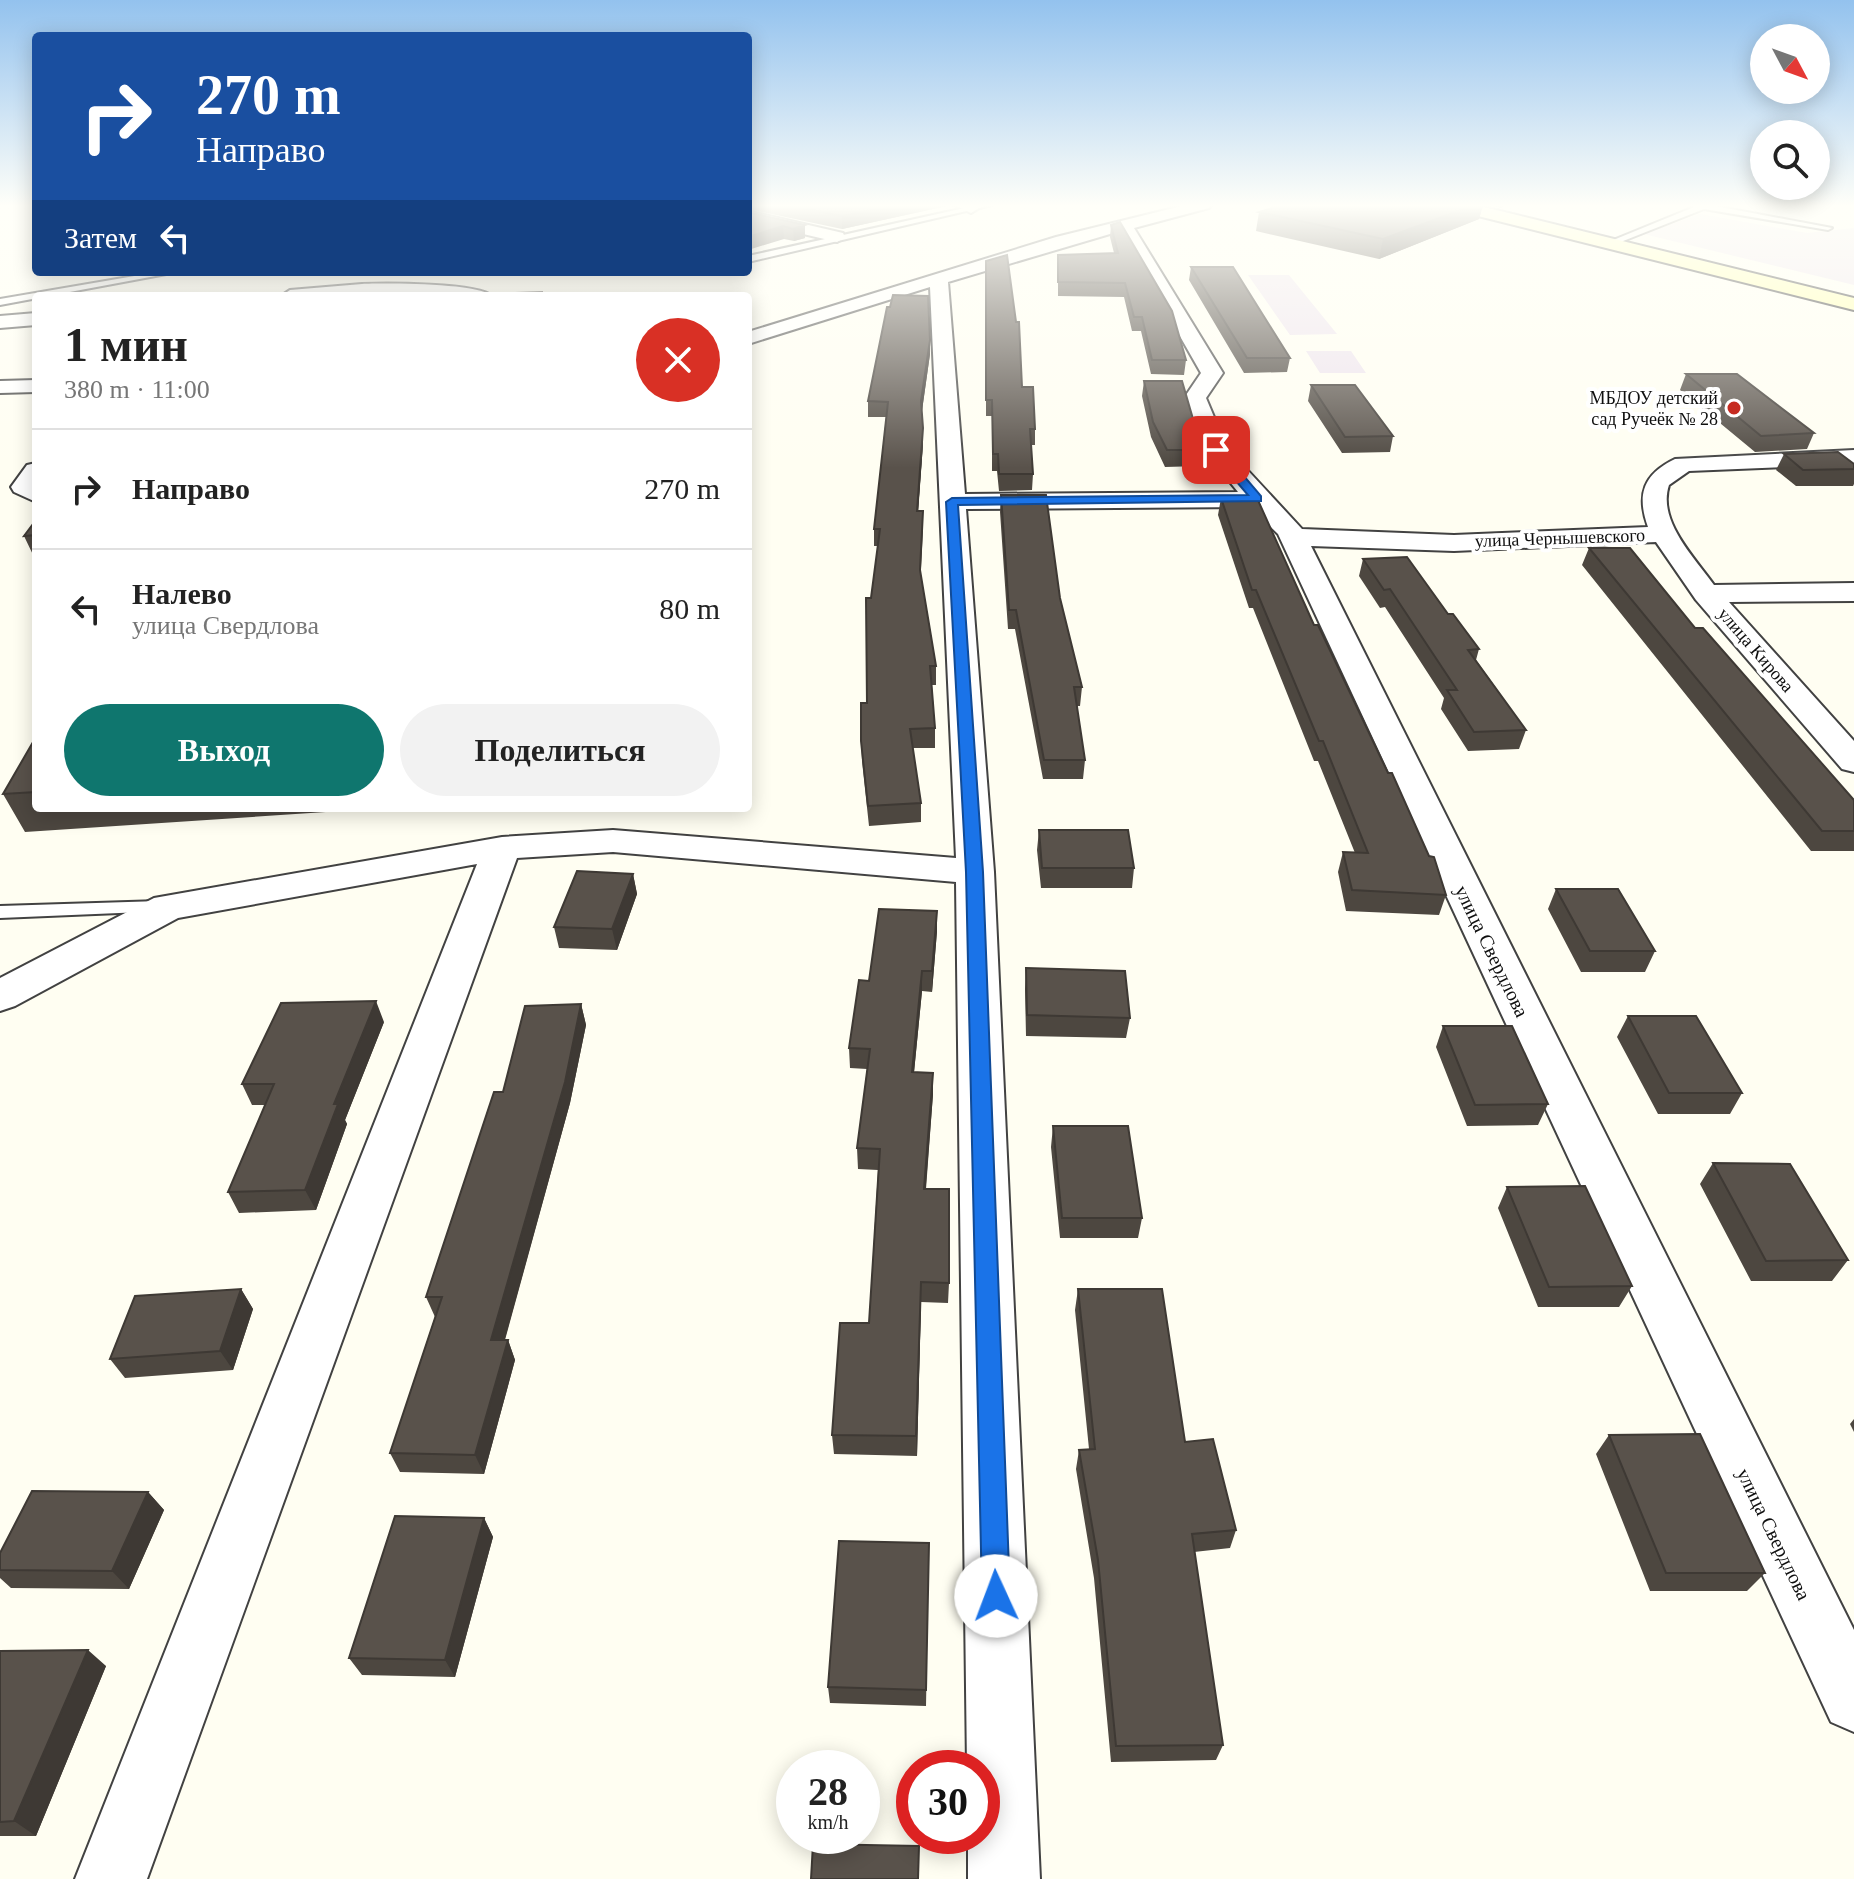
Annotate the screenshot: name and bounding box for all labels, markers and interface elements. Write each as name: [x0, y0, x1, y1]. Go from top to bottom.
north arrow: [1750, 24, 1830, 104]
map controls: [1750, 24, 1830, 200]
icon: right: [64, 64, 168, 168]
text: 270 m: [196, 64, 341, 126]
button: search: [1750, 120, 1830, 200]
text: Направо: [196, 130, 326, 170]
icon: left: [153, 216, 197, 260]
text: Затем: [64, 221, 137, 254]
text: 1 мин: [64, 318, 188, 371]
button: close: [636, 318, 720, 402]
text: 380 m · 11:00: [64, 375, 210, 404]
place label: МБДОУ детский сад Ручеёк № 28: [1590, 388, 1718, 429]
marker: МБДОУ детский сад Ручеёк № 28: [1725, 399, 1743, 417]
pin: [1182, 416, 1250, 484]
icon: arrive: [1194, 428, 1238, 472]
icon: right: [64, 467, 108, 511]
text: Направо: [132, 472, 250, 505]
text: 270 m: [644, 472, 720, 505]
street label: улица Чернышевского: [1475, 525, 1645, 551]
text: Налево: [132, 577, 232, 610]
icon: left: [64, 587, 108, 631]
text: 80 m: [659, 592, 720, 625]
street label: улица Кирова: [1714, 604, 1798, 696]
text: улица Свердлова: [132, 611, 319, 640]
button: Выход: [64, 704, 384, 796]
button: Поделиться: [400, 704, 720, 796]
street label: улица Свердлова: [1450, 882, 1533, 1021]
street label: улица Свердлова: [1732, 1465, 1815, 1604]
position arrow: [954, 1554, 1038, 1638]
speed limit sign: 30: [896, 1750, 1000, 1854]
text: 28: [808, 1769, 848, 1814]
text: km/h: [807, 1811, 849, 1833]

